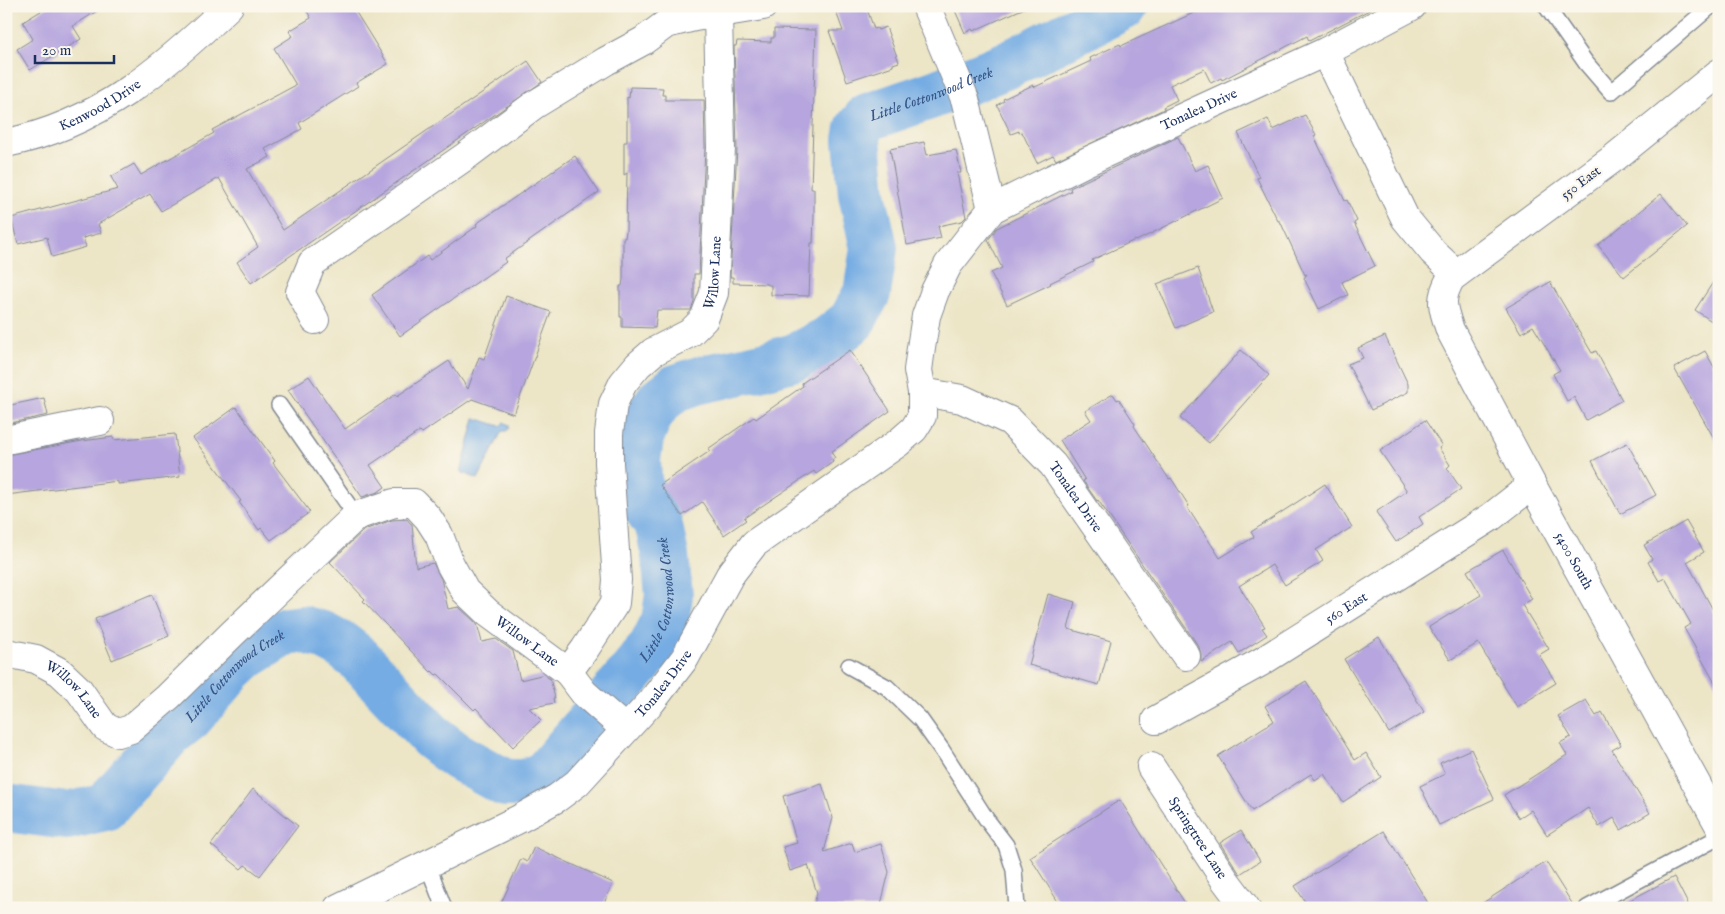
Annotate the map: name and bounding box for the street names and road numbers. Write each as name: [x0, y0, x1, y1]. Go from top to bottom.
street label: Kenwood Drive: [57, 75, 145, 135]
street label: Tonalea Drive: [1158, 84, 1241, 135]
street label: 550 East: [1557, 162, 1605, 204]
street label: Willow Lane: [699, 235, 726, 312]
street label: Tonalea Drive: [1045, 458, 1106, 536]
street label: 5400 South: [1551, 529, 1597, 593]
street label: 560 East: [1322, 588, 1371, 628]
street label: Willow Lane: [492, 612, 563, 671]
street label: Tonalea Drive: [632, 647, 697, 722]
street label: Willow Lane: [42, 657, 106, 723]
street label: Springtree Lane: [1164, 794, 1231, 883]

